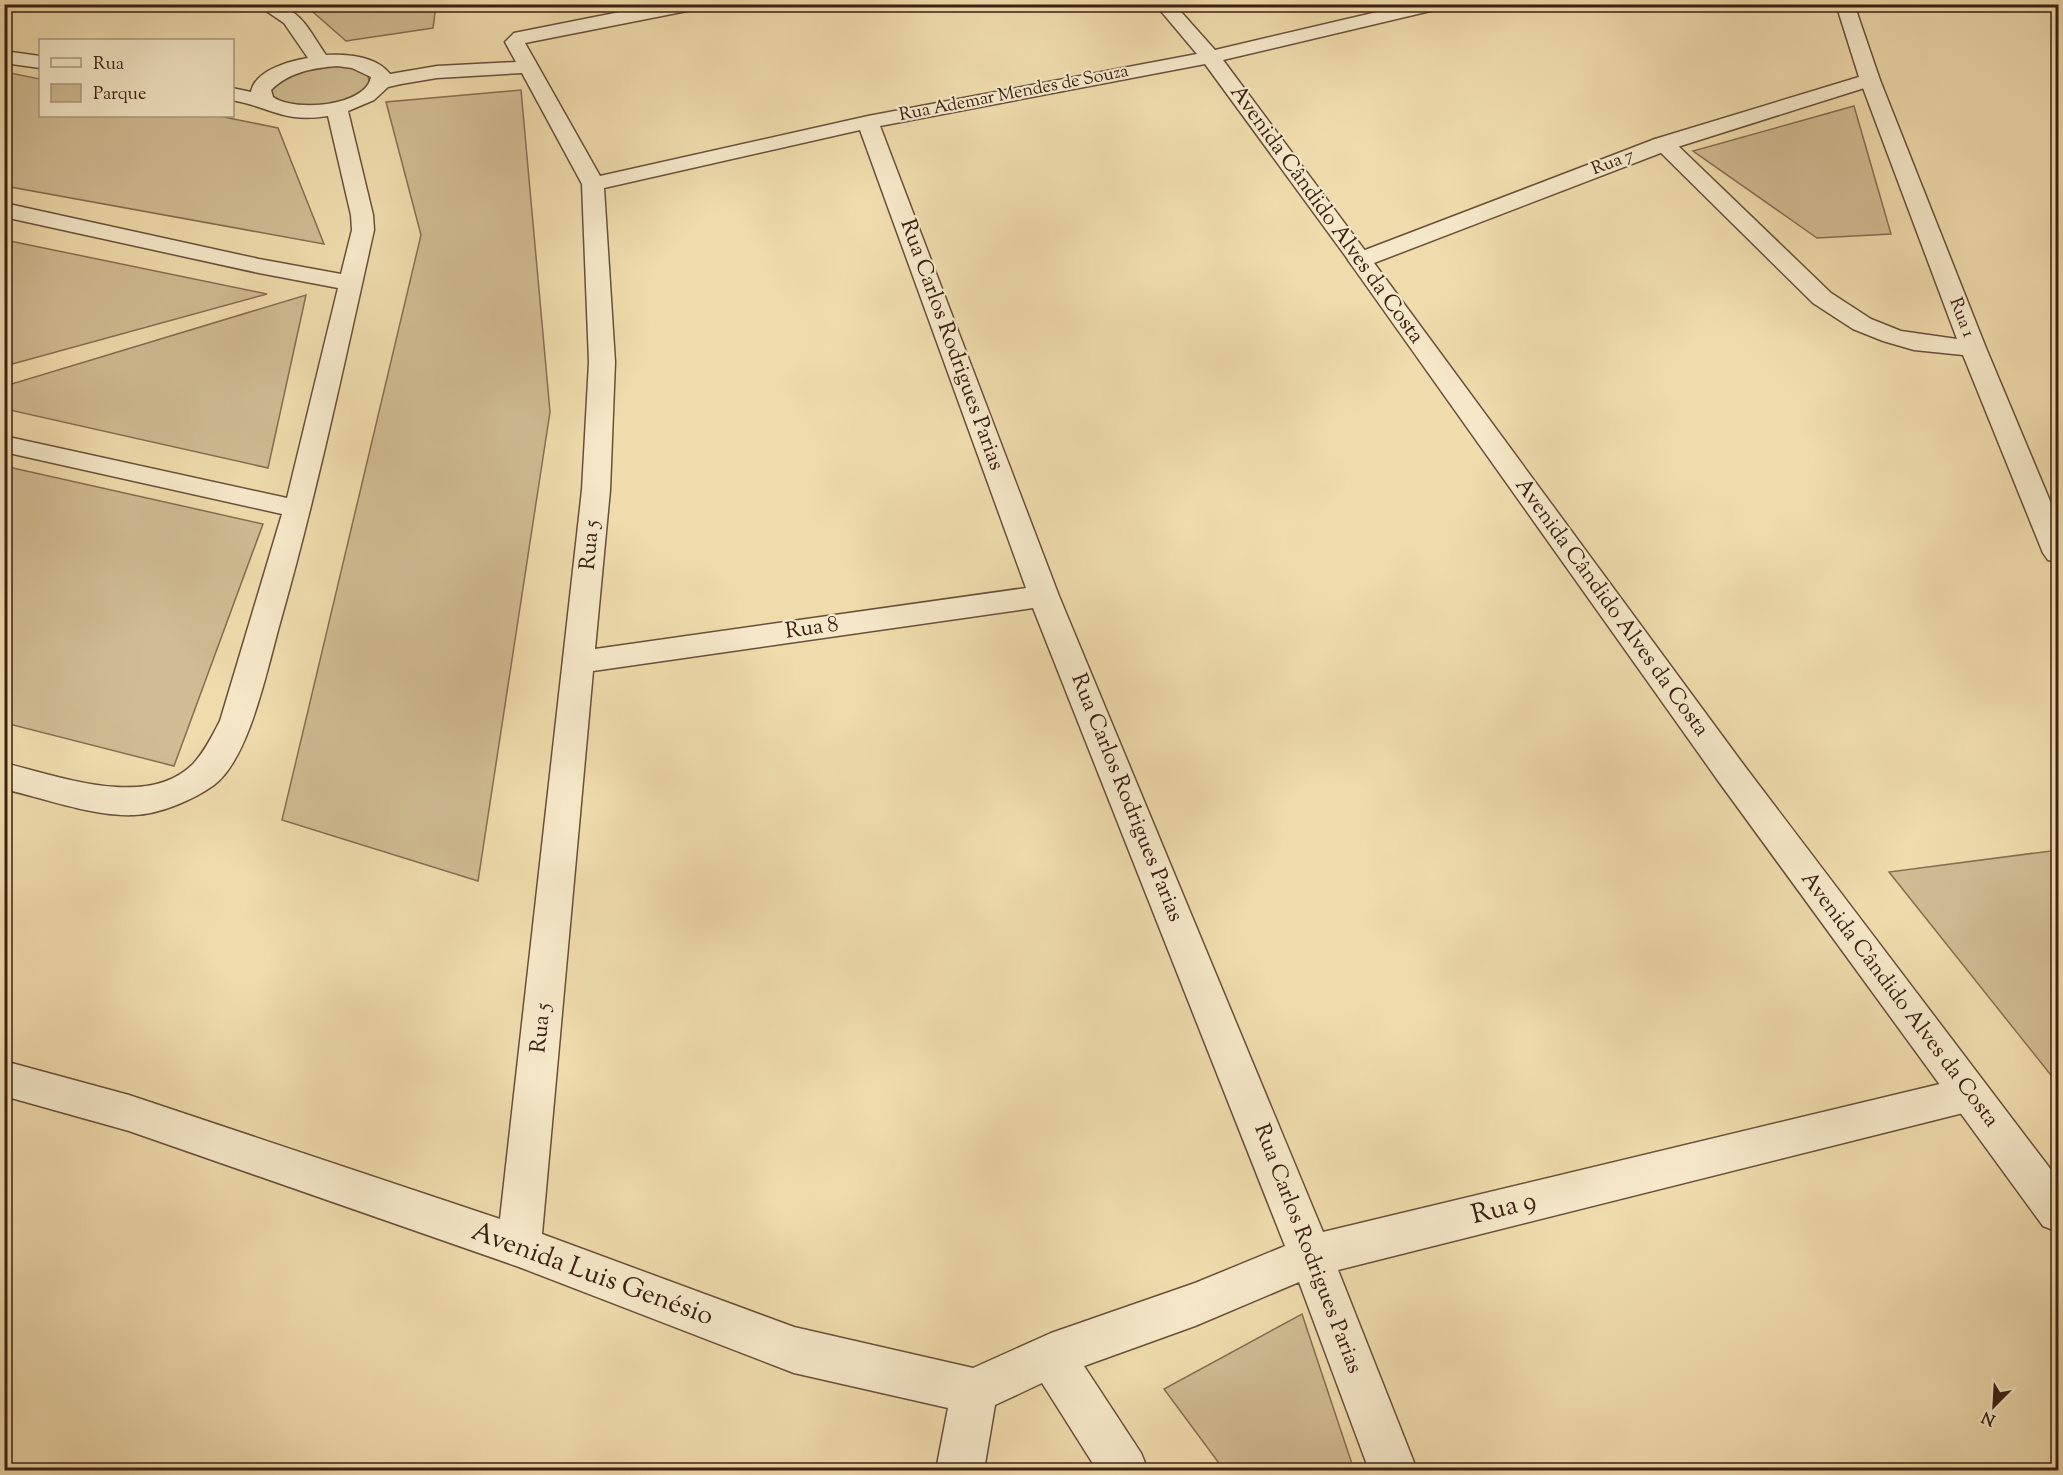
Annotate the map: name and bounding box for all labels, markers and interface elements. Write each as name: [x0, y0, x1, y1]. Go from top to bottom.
legend: [39, 39, 234, 117]
text: Rua: [93, 52, 124, 78]
street label: Rua Ademar Mendes de Souza: [897, 59, 1131, 129]
street label: Avenida Cândido Alves da Costa: [1221, 79, 1431, 351]
text: Parque: [93, 82, 146, 108]
street label: Rua 7: [1588, 143, 1638, 183]
street label: Rua Carlos Rodrigues Parias: [891, 215, 1011, 475]
street label: Rua 1: [1942, 294, 1980, 342]
street label: Avenida Cândido Alves da Costa: [1506, 472, 1716, 744]
street label: Rua 5: [573, 518, 609, 571]
street label: Rua 8: [783, 609, 841, 649]
street label: Rua Carlos Rodrigues Parias: [1061, 669, 1191, 927]
street label: Avenida Cândido Alves da Costa: [1792, 865, 2006, 1135]
street label: Rua 5: [523, 1001, 561, 1055]
street label: Rua Carlos Rodrigues Parias: [1245, 1119, 1369, 1379]
street label: Rua 9: [1468, 1182, 1540, 1236]
street label: Avenida Luis Genésio: [465, 1213, 719, 1337]
north arrow: [1964, 1376, 2024, 1436]
text: N: [1978, 1404, 1999, 1431]

